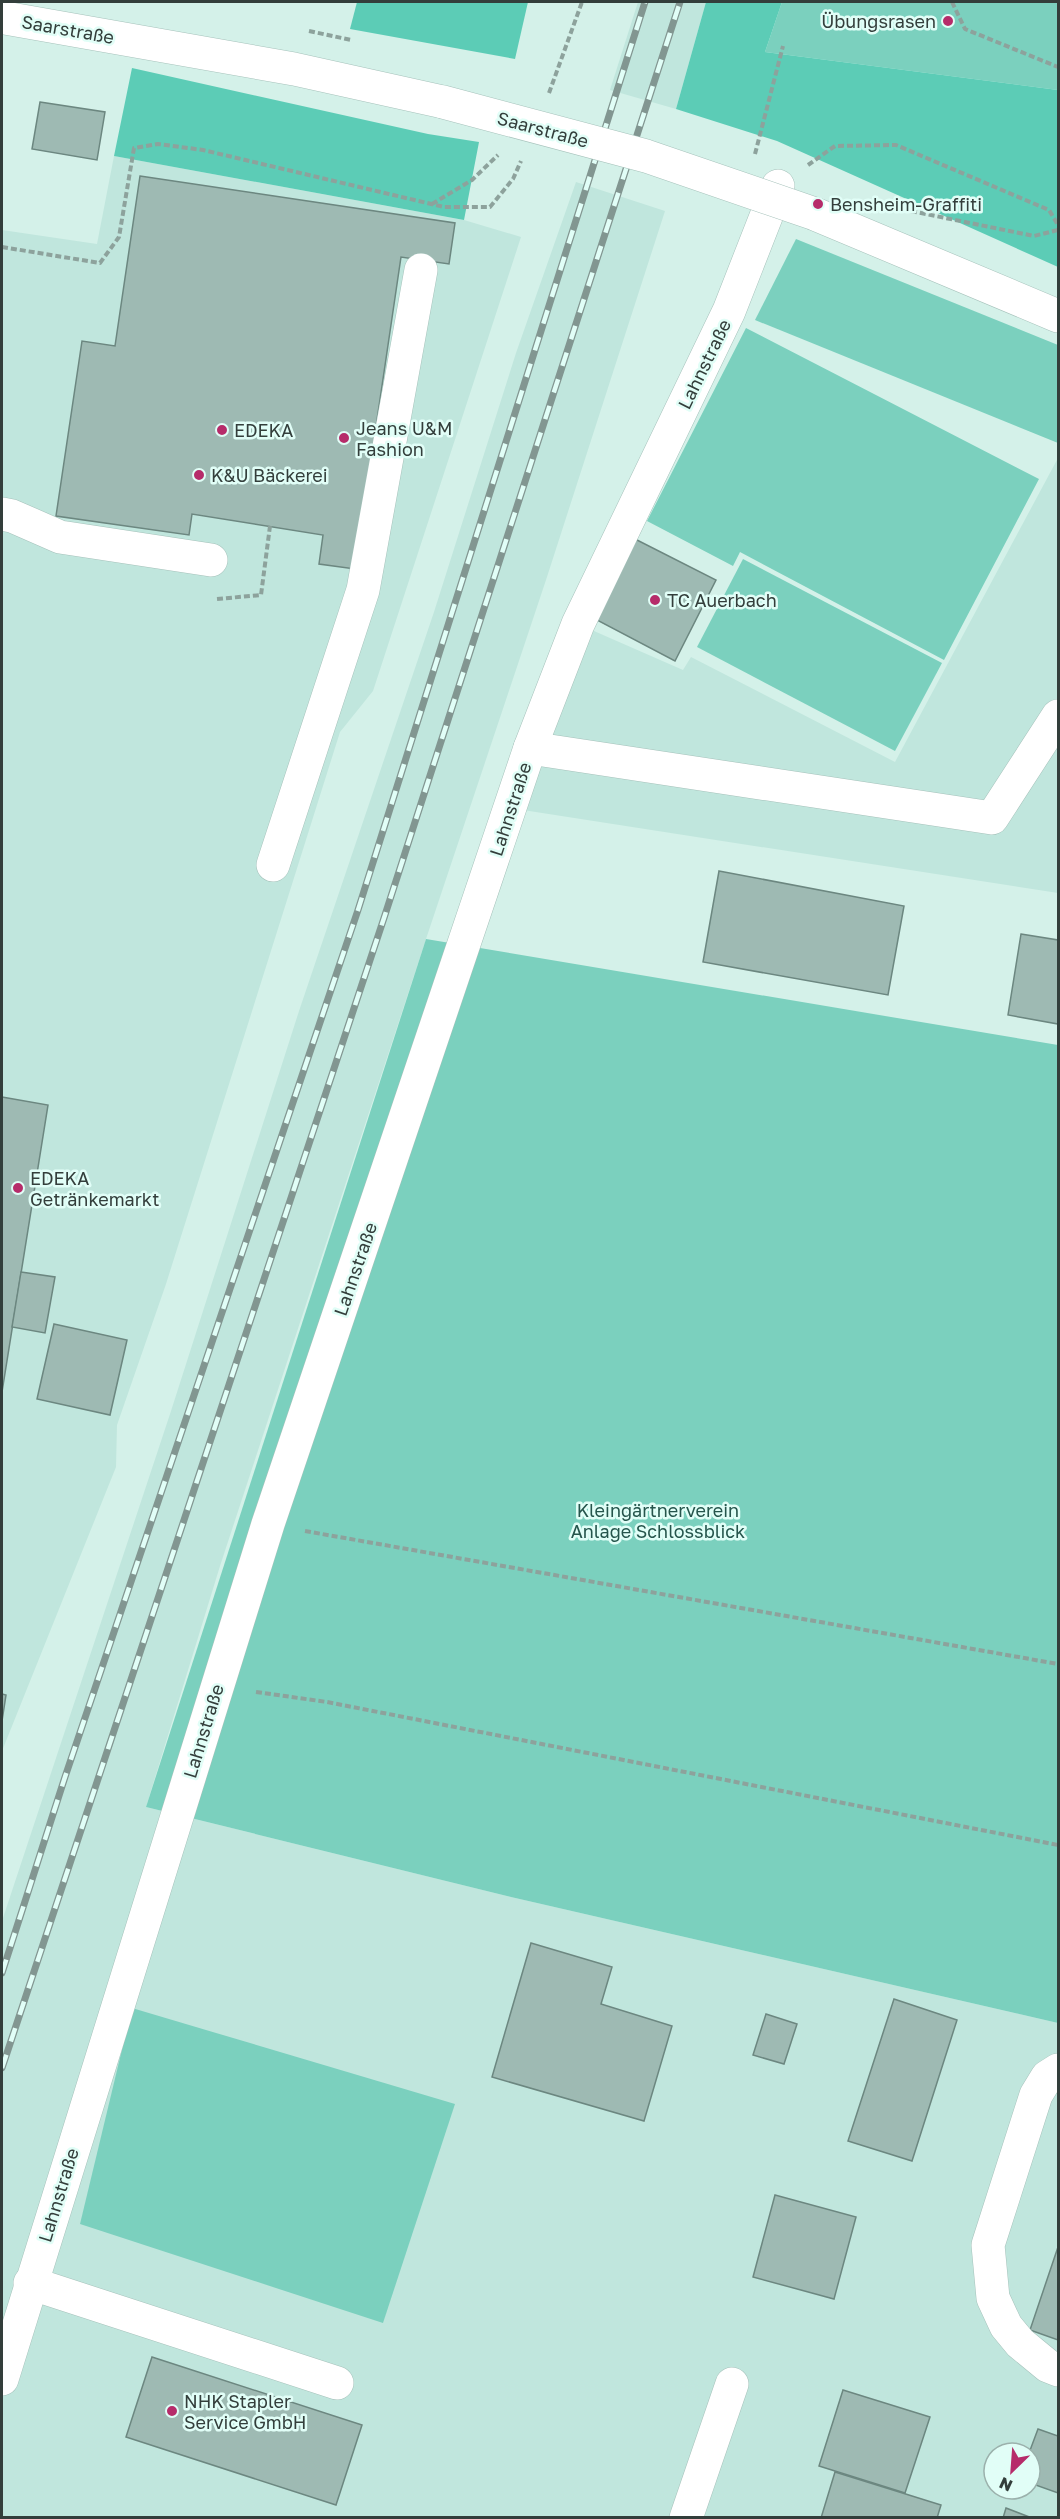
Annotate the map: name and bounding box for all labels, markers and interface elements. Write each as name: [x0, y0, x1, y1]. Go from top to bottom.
street label: Saarstraße: [20, 10, 116, 48]
place label: Übungsrasen: [821, 10, 936, 32]
marker: Übungsrasen: [941, 14, 955, 28]
street label: Saarstraße: [495, 106, 591, 152]
place label: Bensheim-Graffiti: [830, 193, 982, 215]
marker: Bensheim-Graffiti: [811, 197, 825, 211]
street label: Lahnstraße: [673, 315, 735, 413]
place label: Jeans U&M Fashion: [356, 417, 452, 460]
place label: EDEKA: [234, 419, 293, 441]
marker: EDEKA: [215, 423, 229, 437]
marker: Jeans U&M Fashion: [337, 431, 351, 445]
place label: K&U Bäckerei: [211, 464, 328, 486]
marker: K&U Bäckerei: [192, 468, 206, 482]
place label: TC Auerbach: [667, 589, 777, 611]
marker: TC Auerbach: [648, 593, 662, 607]
street label: Lahnstraße: [484, 759, 536, 859]
place label: EDEKA Getränkemarkt: [30, 1167, 160, 1210]
marker: EDEKA Getränkemarkt: [11, 1181, 25, 1195]
street label: Lahnstraße: [329, 1219, 381, 1319]
park label: Kleingärtnerverein Anlage Schlossblick: [571, 1499, 745, 1542]
street label: Lahnstraße: [178, 1681, 228, 1781]
street label: Lahnstraße: [33, 2145, 83, 2245]
place label: NHK Stapler Service GmbH: [184, 2390, 307, 2433]
marker: NHK Stapler Service GmbH: [165, 2404, 179, 2418]
north arrow: [982, 2441, 1042, 2501]
text: N: [996, 2473, 1015, 2496]

